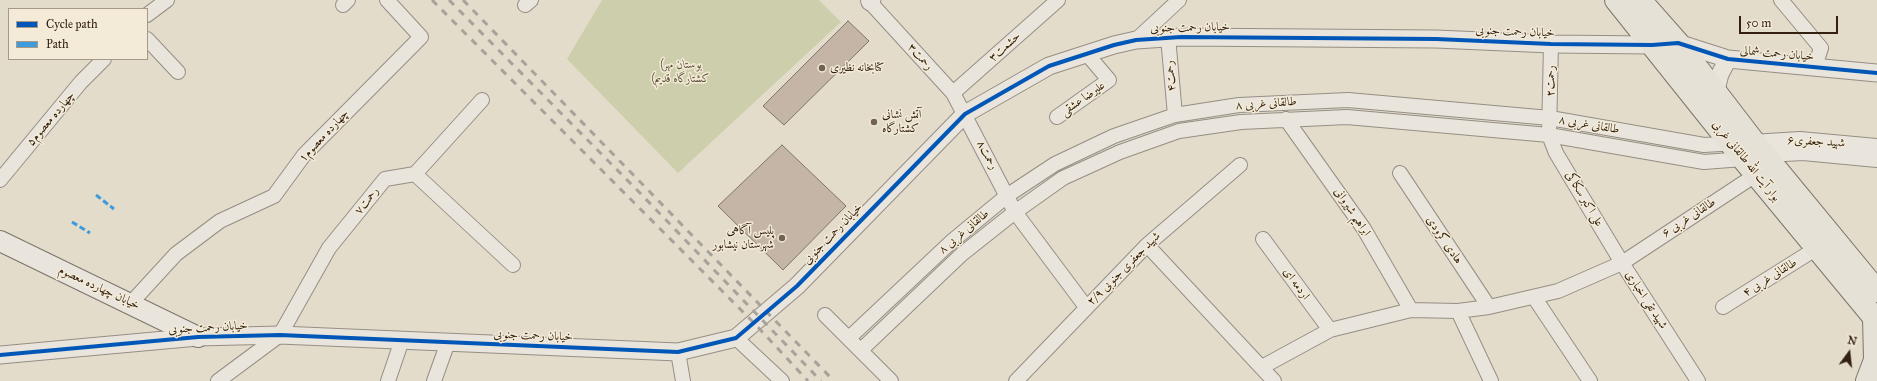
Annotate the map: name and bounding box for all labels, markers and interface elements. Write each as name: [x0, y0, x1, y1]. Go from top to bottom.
legend: [8, 8, 148, 60]
scale bar: [1741, 8, 1840, 34]
text: 50 m: [1746, 16, 1771, 30]
text: Cycle path: [46, 17, 98, 31]
street label: خیابان رحمت جنوبی: [1150, 20, 1230, 36]
street label: خیابان رحمت جنوبی: [1475, 23, 1555, 41]
street label: حشمت۳: [986, 29, 1024, 65]
text: Path: [46, 37, 69, 51]
street label: رحمت۳: [904, 41, 936, 73]
street label: خیابان رحمت شمالی: [1739, 44, 1815, 64]
park label: (بوستان مهر (کشتارگاه قدیم: [651, 58, 711, 86]
street label: رحمت۴: [1162, 60, 1180, 92]
place label: کتابخانه نظیری: [830, 61, 884, 75]
marker: کتابخانه نظیری: [817, 63, 827, 73]
street label: رحمت۲: [1544, 65, 1558, 97]
street label: علیرضا عشقی: [1058, 79, 1108, 119]
street label: چهارده معصوم۵: [24, 89, 78, 149]
street label: طالقانی غربی ۸: [1235, 95, 1297, 113]
street label: چهارده معصوم۱: [296, 107, 352, 165]
place label: آتش نشانی کشتارگاه: [882, 108, 921, 136]
street label: طالقانی غربی ۸: [1558, 113, 1620, 137]
marker: آتش نشانی کشتارگاه: [869, 117, 879, 127]
street label: بوار آیت الله طالقانی غربی: [1709, 118, 1783, 204]
street label: شهید جعفری۶: [1787, 133, 1845, 151]
street label: رحمت۸: [973, 138, 1001, 172]
street label: علی اکبر سکاکی: [1562, 169, 1606, 229]
street label: رحمت۷: [352, 184, 382, 218]
street label: ابراهیم شیروانی: [1331, 185, 1373, 239]
street label: طالقانی غربی ۶: [1659, 195, 1719, 241]
street label: خیابان رحمت جنوبی: [800, 200, 866, 268]
street label: طالقانی غربی ۸: [936, 207, 992, 257]
street label: هادی کرودی: [1423, 213, 1465, 267]
place label: پلیس آگاهی شهرستان نیشابور: [713, 224, 774, 252]
street label: شهید جعفری جنوبی ۲/۹: [1084, 229, 1164, 309]
marker: پلیس آگاهی شهرستان نیشابور: [777, 233, 787, 243]
street label: طالقانی غربی ۴: [1740, 256, 1800, 300]
street label: خیابان چهارده معصوم: [56, 263, 142, 313]
street label: اردمه ای: [1279, 265, 1313, 303]
street label: شهید تقی اخباری: [1622, 268, 1670, 332]
street label: خیابان رحمت جنوبی: [168, 319, 248, 337]
street label: خیابان رحمت جنوبی: [493, 327, 573, 345]
north arrow: [1829, 333, 1869, 373]
text: N: [1846, 333, 1858, 348]

